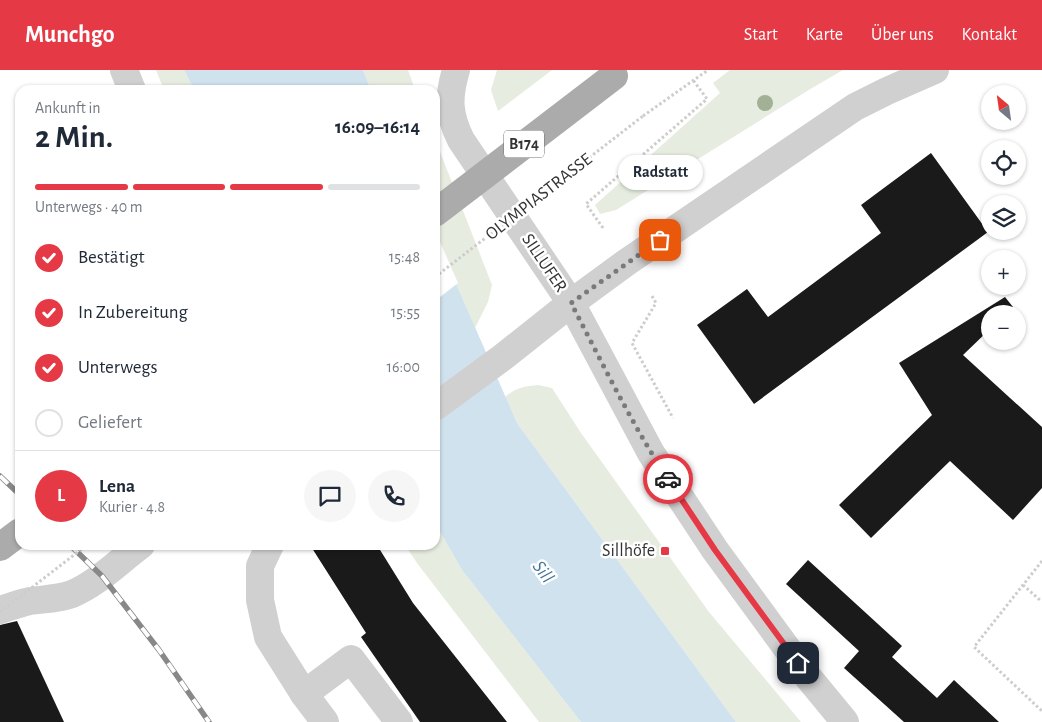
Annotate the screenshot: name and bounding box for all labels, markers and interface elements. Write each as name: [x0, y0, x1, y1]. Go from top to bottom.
text: Munchgo: [25, 23, 115, 47]
text: Start: [744, 26, 778, 44]
text: Karte: [806, 26, 843, 44]
text: Über uns: [871, 26, 934, 44]
text: Kontakt: [962, 26, 1017, 44]
north arrow: [981, 85, 1026, 130]
map controls: [981, 85, 1026, 350]
text: Ankunft in: [35, 100, 101, 116]
text: 16:09–16:14: [335, 118, 420, 137]
text: 2 Min.: [35, 121, 113, 153]
road number: B174: [504, 131, 544, 158]
button: locate: [981, 140, 1026, 185]
street label: OLYMPIASTRASSE: [482, 150, 596, 244]
callout: Radstatt: [618, 155, 702, 190]
text: Radstatt: [633, 164, 688, 180]
button: layers: [981, 195, 1026, 240]
text: Unterwegs · 40 m: [35, 199, 143, 215]
pin: [639, 219, 681, 261]
icon: bag: [646, 226, 674, 254]
street label: SILLUFER: [518, 231, 570, 295]
icon: check: [35, 244, 63, 272]
text: Bestätigt: [78, 248, 145, 267]
text: 15:48: [389, 249, 420, 265]
button: +: [981, 250, 1026, 295]
icon: check: [35, 299, 63, 327]
text: In Zubereitung: [78, 303, 188, 322]
text: 15:55: [391, 304, 420, 320]
button: −: [981, 305, 1026, 350]
icon: check: [35, 354, 63, 382]
text: Unterwegs: [78, 358, 158, 377]
text: 16:00: [386, 359, 420, 375]
text: Geliefert: [78, 413, 142, 432]
courier: [643, 454, 693, 504]
icon: car: [654, 465, 682, 493]
button: chat: [304, 470, 356, 522]
button: phone: [368, 470, 420, 522]
text: Lena: [99, 477, 135, 496]
text: L: [57, 486, 65, 505]
text: Kurier · 4.8: [99, 499, 165, 515]
place label: Sillhöfe: [602, 542, 655, 560]
marker: Sillhöfe: [659, 545, 671, 557]
water label: Sill: [529, 557, 557, 587]
pin: [777, 642, 819, 684]
icon: home: [784, 649, 812, 677]

